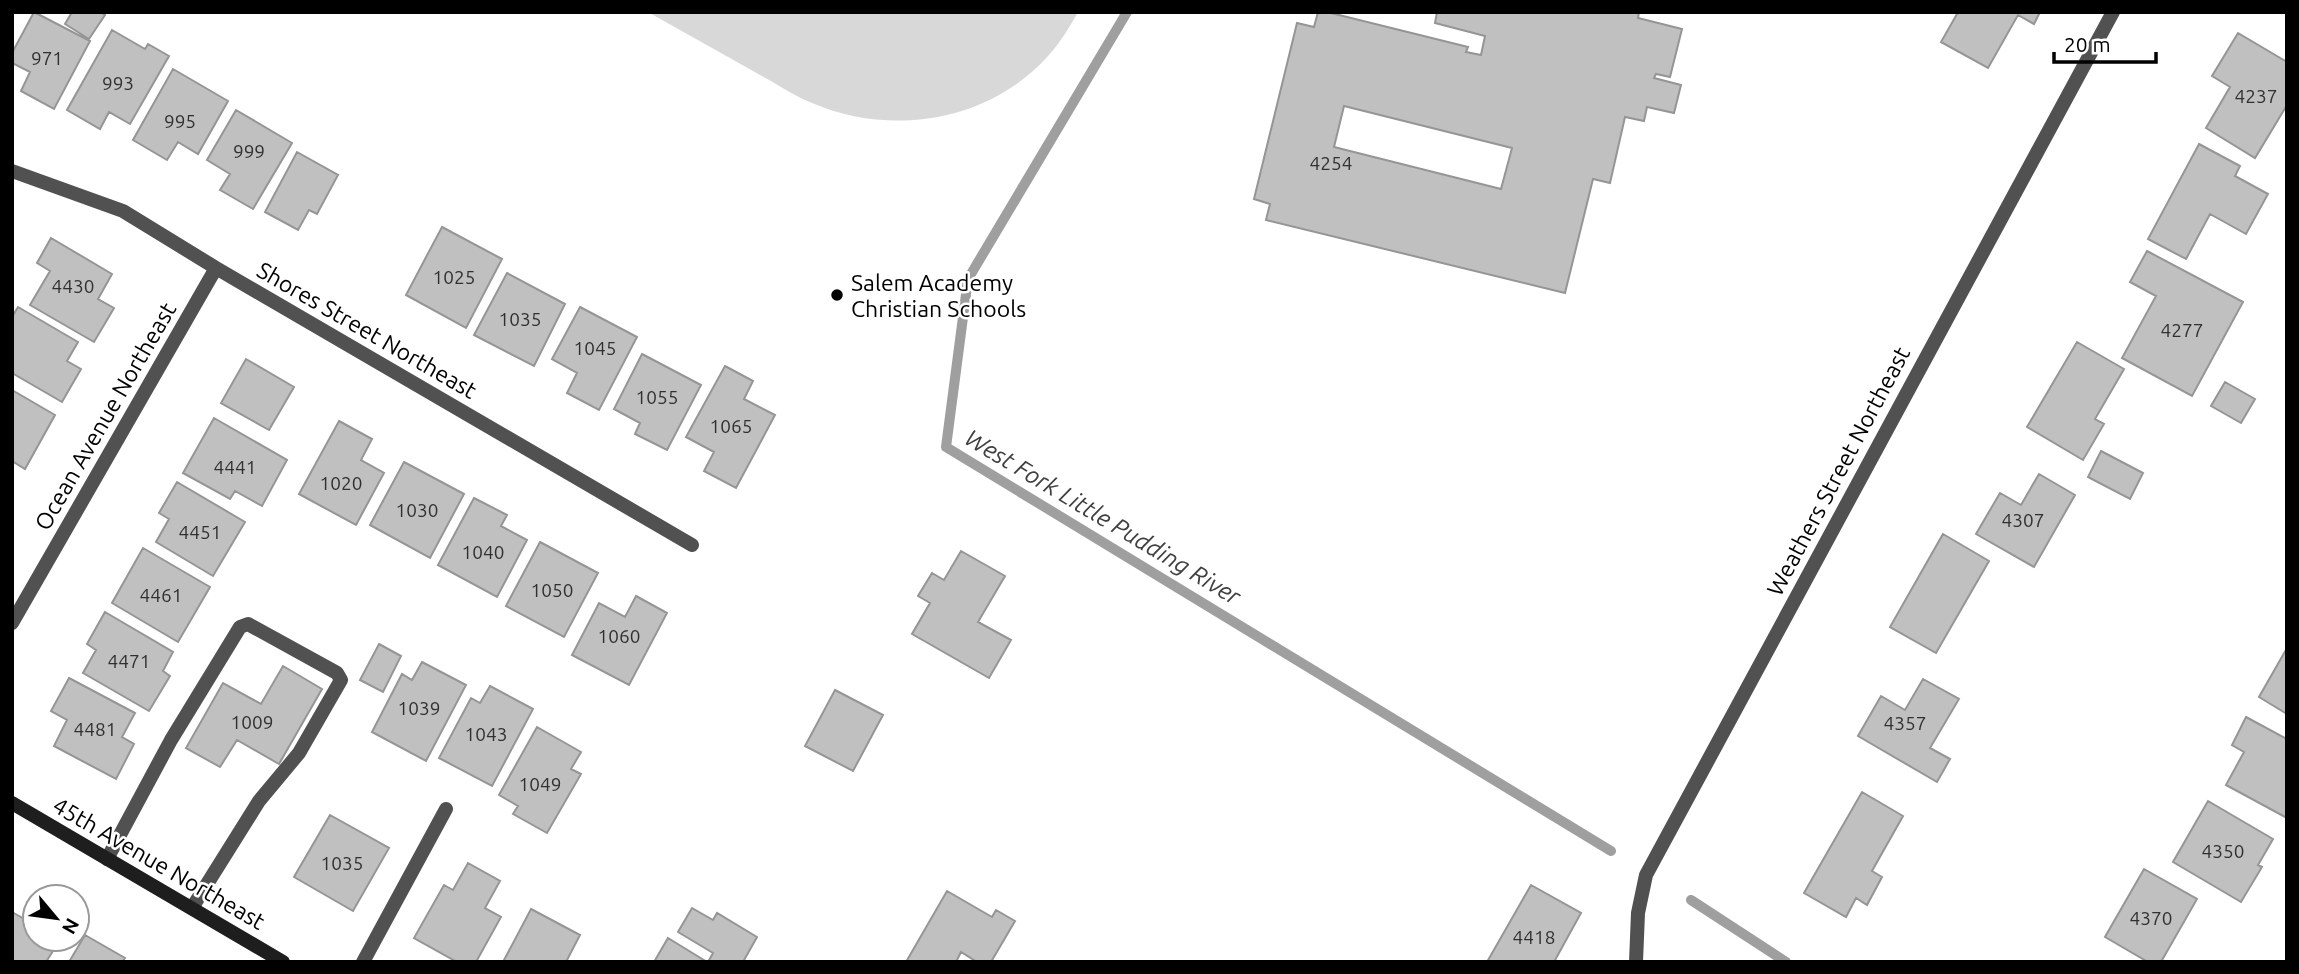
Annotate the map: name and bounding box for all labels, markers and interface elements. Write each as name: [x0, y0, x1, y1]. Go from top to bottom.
scale bar: [2054, 21, 2156, 65]
text: 20 m: [2064, 32, 2111, 56]
house number: 971: [31, 47, 63, 69]
house number: 993: [102, 72, 134, 94]
house number: 4237: [2235, 85, 2277, 107]
house number: 995: [164, 110, 196, 132]
house number: 999: [233, 140, 265, 162]
house number: 4254: [1310, 152, 1352, 174]
street label: Shores Street Northeast: [253, 257, 481, 403]
house number: 1025: [433, 266, 475, 288]
place label: Salem Academy Christian Schools: [851, 270, 1026, 321]
house number: 4430: [52, 275, 94, 297]
marker: Salem Academy Christian Schools: [829, 287, 845, 303]
street label: Ocean Avenue Northeast: [30, 298, 180, 534]
house number: 1035: [499, 308, 541, 330]
house number: 4277: [2161, 319, 2203, 341]
house number: 1045: [574, 337, 616, 359]
street label: Weathers Street Northeast: [1762, 342, 1914, 600]
house number: 1055: [636, 386, 678, 408]
house number: 1065: [710, 415, 752, 437]
water label: West Fork Little Pudding River: [961, 424, 1246, 610]
house number: 4441: [214, 456, 256, 478]
house number: 1020: [320, 472, 362, 494]
house number: 1030: [396, 499, 438, 521]
house number: 4307: [2002, 509, 2044, 531]
house number: 4451: [179, 521, 221, 543]
house number: 1040: [462, 541, 504, 563]
house number: 1050: [531, 579, 573, 601]
house number: 4461: [140, 584, 182, 606]
house number: 1060: [598, 625, 640, 647]
house number: 4471: [108, 650, 150, 672]
house number: 1039: [398, 697, 440, 719]
house number: 1009: [231, 711, 273, 733]
house number: 4357: [1884, 712, 1926, 734]
house number: 4481: [74, 718, 116, 740]
house number: 1043: [465, 723, 507, 745]
house number: 1049: [519, 773, 561, 795]
street label: 45th Avenue Northeast: [48, 791, 270, 935]
house number: 4350: [2202, 840, 2244, 862]
house number: 1035: [321, 852, 363, 874]
north arrow: [21, 883, 91, 953]
house number: 4370: [2130, 907, 2172, 929]
house number: 4418: [1513, 926, 1555, 948]

